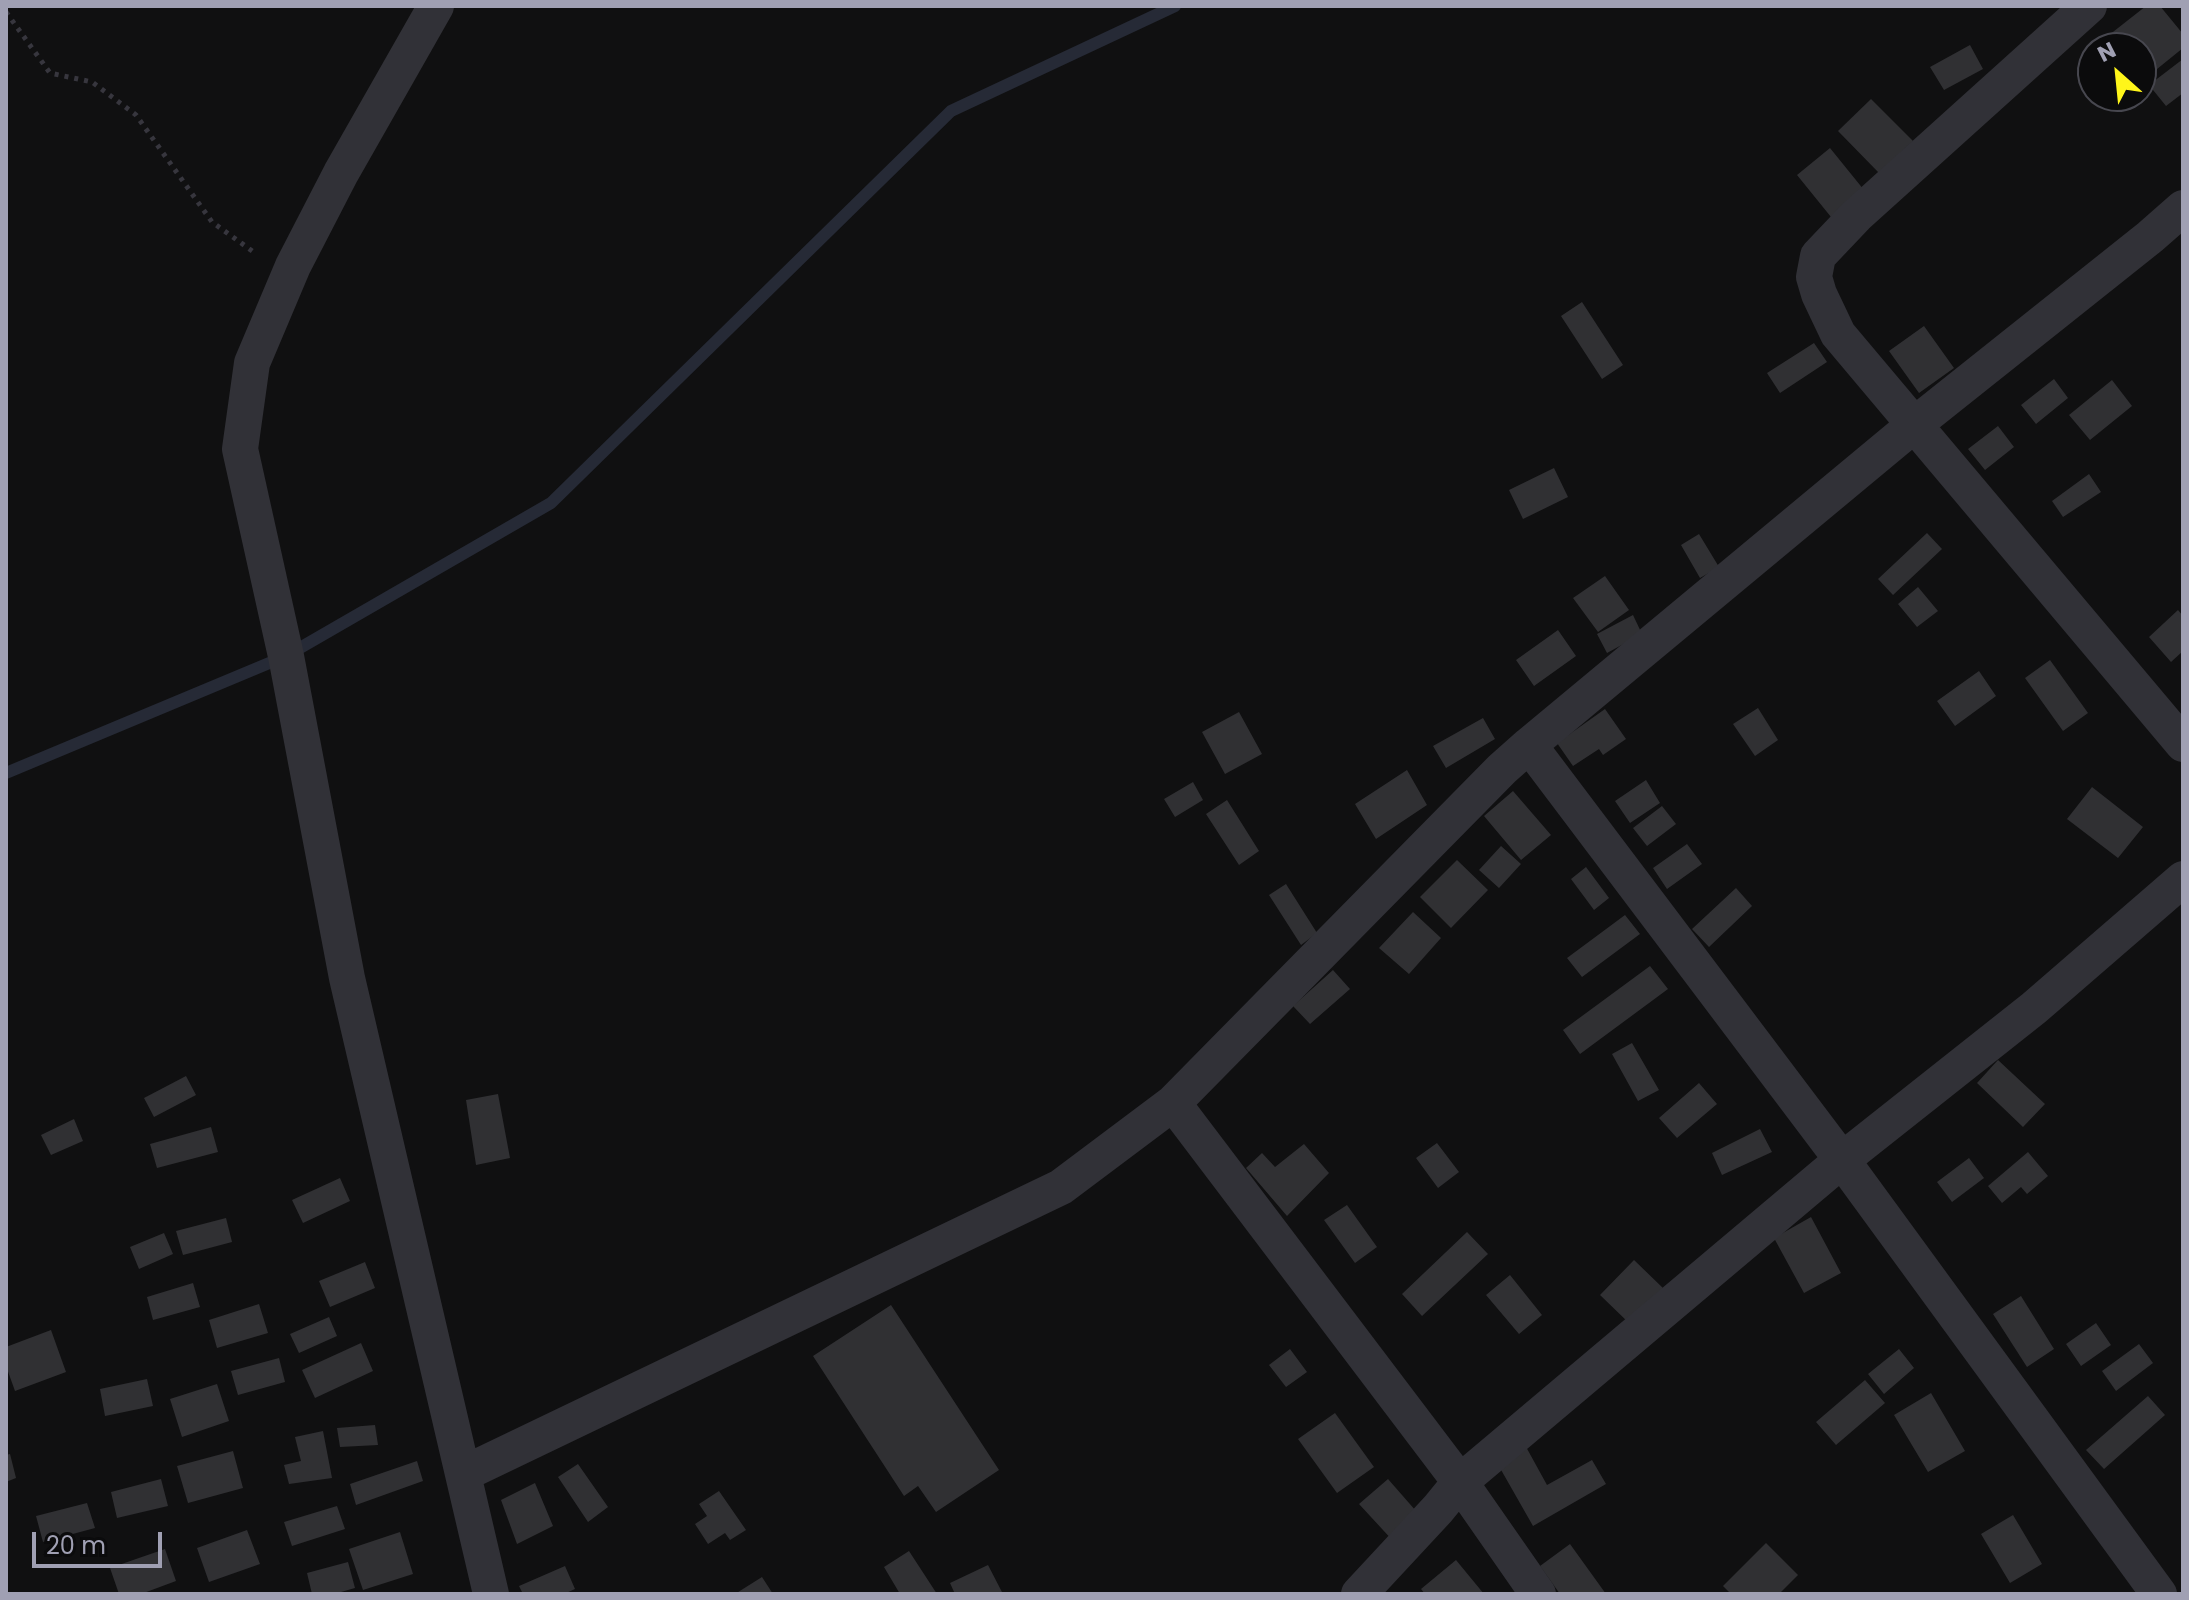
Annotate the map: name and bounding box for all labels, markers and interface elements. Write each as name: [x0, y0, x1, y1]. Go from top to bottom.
north arrow: [2077, 32, 2157, 112]
text: N: [2092, 34, 2121, 70]
scale bar: [36, 1516, 166, 1566]
text: 20 m: [46, 1529, 106, 1562]

